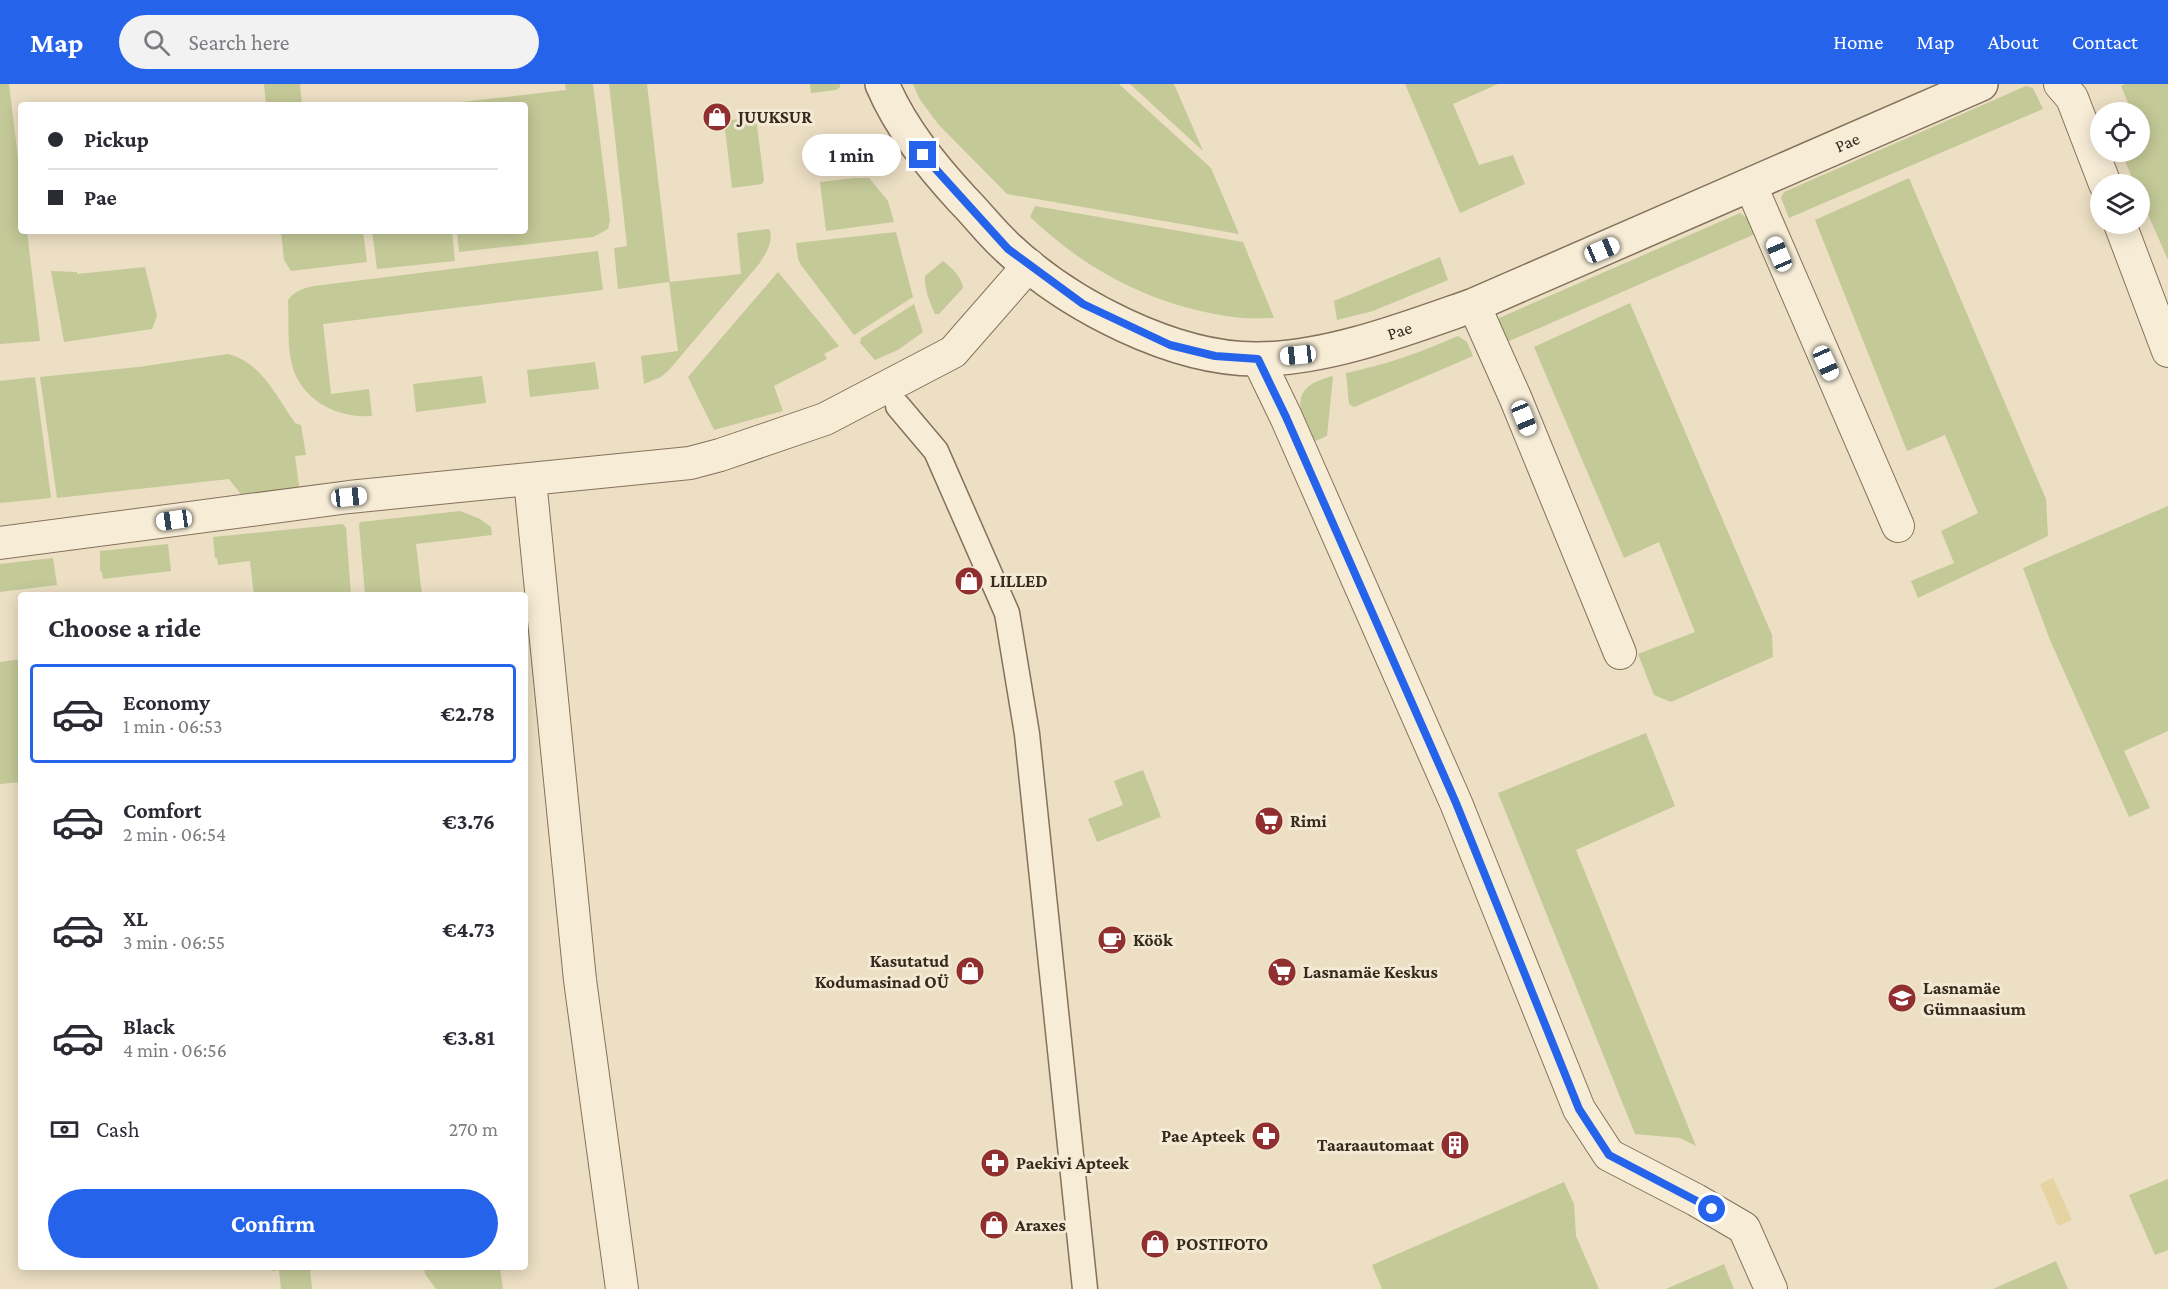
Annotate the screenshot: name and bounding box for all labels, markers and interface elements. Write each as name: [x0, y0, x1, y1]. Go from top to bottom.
search box: [119, 15, 539, 69]
icon: search: [140, 26, 173, 59]
text: Map: [30, 27, 83, 58]
text: Search here: [188, 30, 289, 55]
text: Home: [1833, 30, 1883, 54]
text: Map: [1916, 30, 1955, 54]
text: About: [1988, 30, 2039, 54]
text: Contact: [2072, 30, 2138, 54]
shop icon: JUUKSUR: [701, 101, 733, 133]
map controls: [2090, 102, 2150, 234]
button: locate: [2090, 102, 2150, 162]
place label: JUUKSUR: [736, 107, 813, 127]
text: Pickup: [84, 127, 149, 152]
street label: Pae: [1832, 128, 1863, 156]
callout: 1 min: [803, 134, 902, 176]
route end: [909, 141, 936, 168]
text: 1 min: [829, 144, 874, 166]
button: layers: [2090, 174, 2150, 234]
text: Pae: [84, 185, 117, 210]
car: [1764, 234, 1794, 274]
car: [1582, 235, 1622, 265]
street label: Pae: [1385, 317, 1415, 344]
car: [1810, 343, 1842, 383]
car: [1279, 344, 1317, 366]
car: [1509, 398, 1539, 438]
car: [330, 486, 368, 508]
car: [155, 509, 193, 531]
shop icon: LILLED: [953, 565, 985, 597]
place label: LILLED: [990, 571, 1048, 591]
text: Choose a ride: [48, 613, 201, 643]
icon: car: [51, 687, 105, 741]
text: Economy: [123, 690, 210, 715]
text: €2.78: [441, 701, 495, 726]
text: 1 min · 06:53: [123, 715, 222, 737]
icon: car: [51, 795, 105, 849]
text: Comfort: [123, 798, 201, 823]
supermarket icon: Rimi: [1253, 805, 1285, 837]
text: €3.76: [442, 809, 495, 834]
place label: Rimi: [1290, 811, 1327, 831]
text: 2 min · 06:54: [123, 823, 226, 845]
icon: car: [51, 903, 105, 957]
text: XL: [123, 906, 148, 931]
text: €4.73: [442, 917, 495, 942]
cafe icon: Köök: [1096, 924, 1128, 956]
place label: Köök: [1133, 930, 1173, 950]
text: 3 min · 06:55: [123, 931, 225, 953]
place label: Kasutatud Kodumasinad OÜ: [815, 951, 949, 992]
shop icon: Kasutatud Kodumasinad OÜ: [954, 955, 986, 987]
supermarket icon: Lasnamäe Keskus: [1266, 956, 1298, 988]
place label: Lasnamäe Keskus: [1303, 962, 1438, 982]
place label: Lasnamäe Gümnaasium: [1923, 978, 2027, 1019]
school or university icon: Lasnamäe Gümnaasium: [1886, 982, 1918, 1014]
icon: car: [51, 1011, 105, 1065]
text: Black: [123, 1014, 175, 1039]
text: €3.81: [443, 1025, 495, 1050]
text: 4 min · 06:56: [123, 1039, 227, 1061]
icon: cash: [48, 1113, 81, 1146]
text: Cash: [96, 1117, 140, 1142]
text: 270 m: [449, 1118, 498, 1140]
pharmacy icon: Pae Apteek: [1250, 1120, 1282, 1152]
place label: Pae Apteek: [1161, 1126, 1245, 1146]
building icon: Taaraautomaat: [1439, 1129, 1471, 1161]
place label: Taaraautomaat: [1317, 1135, 1435, 1155]
pharmacy icon: Paekivi Apteek: [979, 1147, 1011, 1179]
place label: Paekivi Apteek: [1016, 1153, 1129, 1173]
button: Confirm: [48, 1189, 498, 1258]
route start: [1698, 1195, 1725, 1222]
shop icon: Araxes: [978, 1209, 1010, 1241]
place label: Araxes: [1014, 1215, 1066, 1235]
shop icon: POSTIFOTO: [1139, 1228, 1171, 1260]
place label: POSTIFOTO: [1176, 1234, 1268, 1254]

